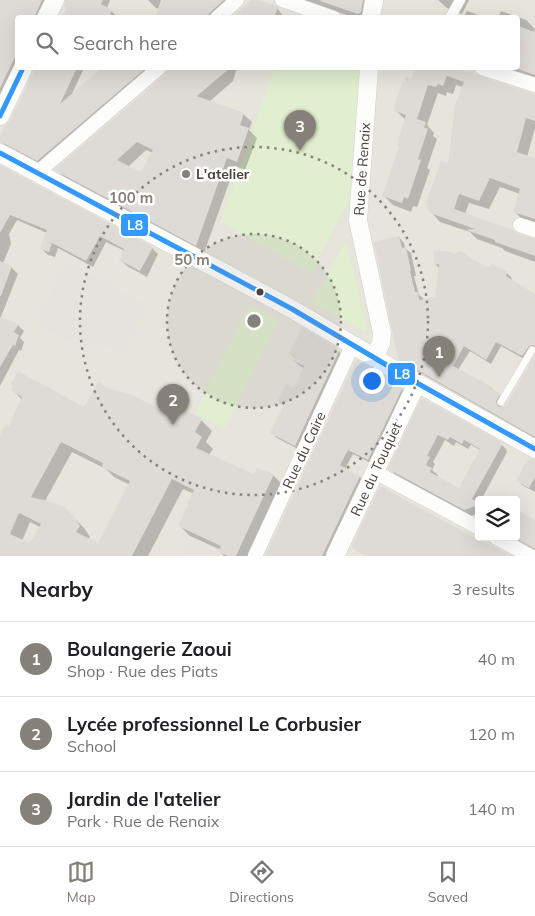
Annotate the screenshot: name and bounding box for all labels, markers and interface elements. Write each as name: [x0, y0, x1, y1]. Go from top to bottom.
search box: [15, 15, 520, 70]
icon: search: [33, 29, 61, 57]
text: Search here: [73, 31, 177, 55]
pin: 3: [284, 110, 316, 151]
street label: Rue de Renaix: [350, 121, 374, 216]
place label: L'atelier: [196, 165, 250, 183]
marker: L'atelier: [180, 168, 192, 180]
text: 100 m: [109, 188, 153, 207]
line badge: L8: [120, 213, 149, 237]
text: L8: [127, 216, 143, 234]
text: 50 m: [174, 250, 210, 269]
unlabelled marker: [255, 287, 265, 297]
centre of rings: [245, 312, 263, 330]
pin: 1: [423, 336, 455, 377]
line badge: L8: [387, 362, 416, 386]
text: L8: [394, 365, 410, 383]
your location: [359, 368, 385, 394]
pin: 2: [157, 384, 189, 425]
street label: Rue du Caire: [278, 409, 330, 491]
street label: Rue du Touquet: [346, 419, 406, 519]
map controls: [475, 496, 520, 541]
button: layers: [475, 496, 520, 541]
text: Nearby: [20, 576, 93, 602]
text: 3 results: [452, 579, 515, 599]
text: Boulangerie Zaoui: [67, 637, 232, 661]
text: 1: [31, 649, 41, 669]
text: 40 m: [478, 649, 515, 669]
text: Shop · Rue des Piats: [67, 661, 218, 681]
text: Lycée professionnel Le Corbusier: [67, 712, 361, 736]
text: 2: [31, 724, 41, 744]
text: 120 m: [468, 724, 515, 744]
text: School: [67, 736, 116, 756]
text: Jardin de l'atelier: [67, 787, 220, 811]
text: 3: [31, 799, 41, 819]
text: 140 m: [468, 799, 515, 819]
text: Park · Rue de Renaix: [67, 811, 219, 831]
tab: Map: [67, 858, 96, 906]
tab: Directions: [229, 858, 294, 906]
tab: Saved: [428, 858, 468, 906]

